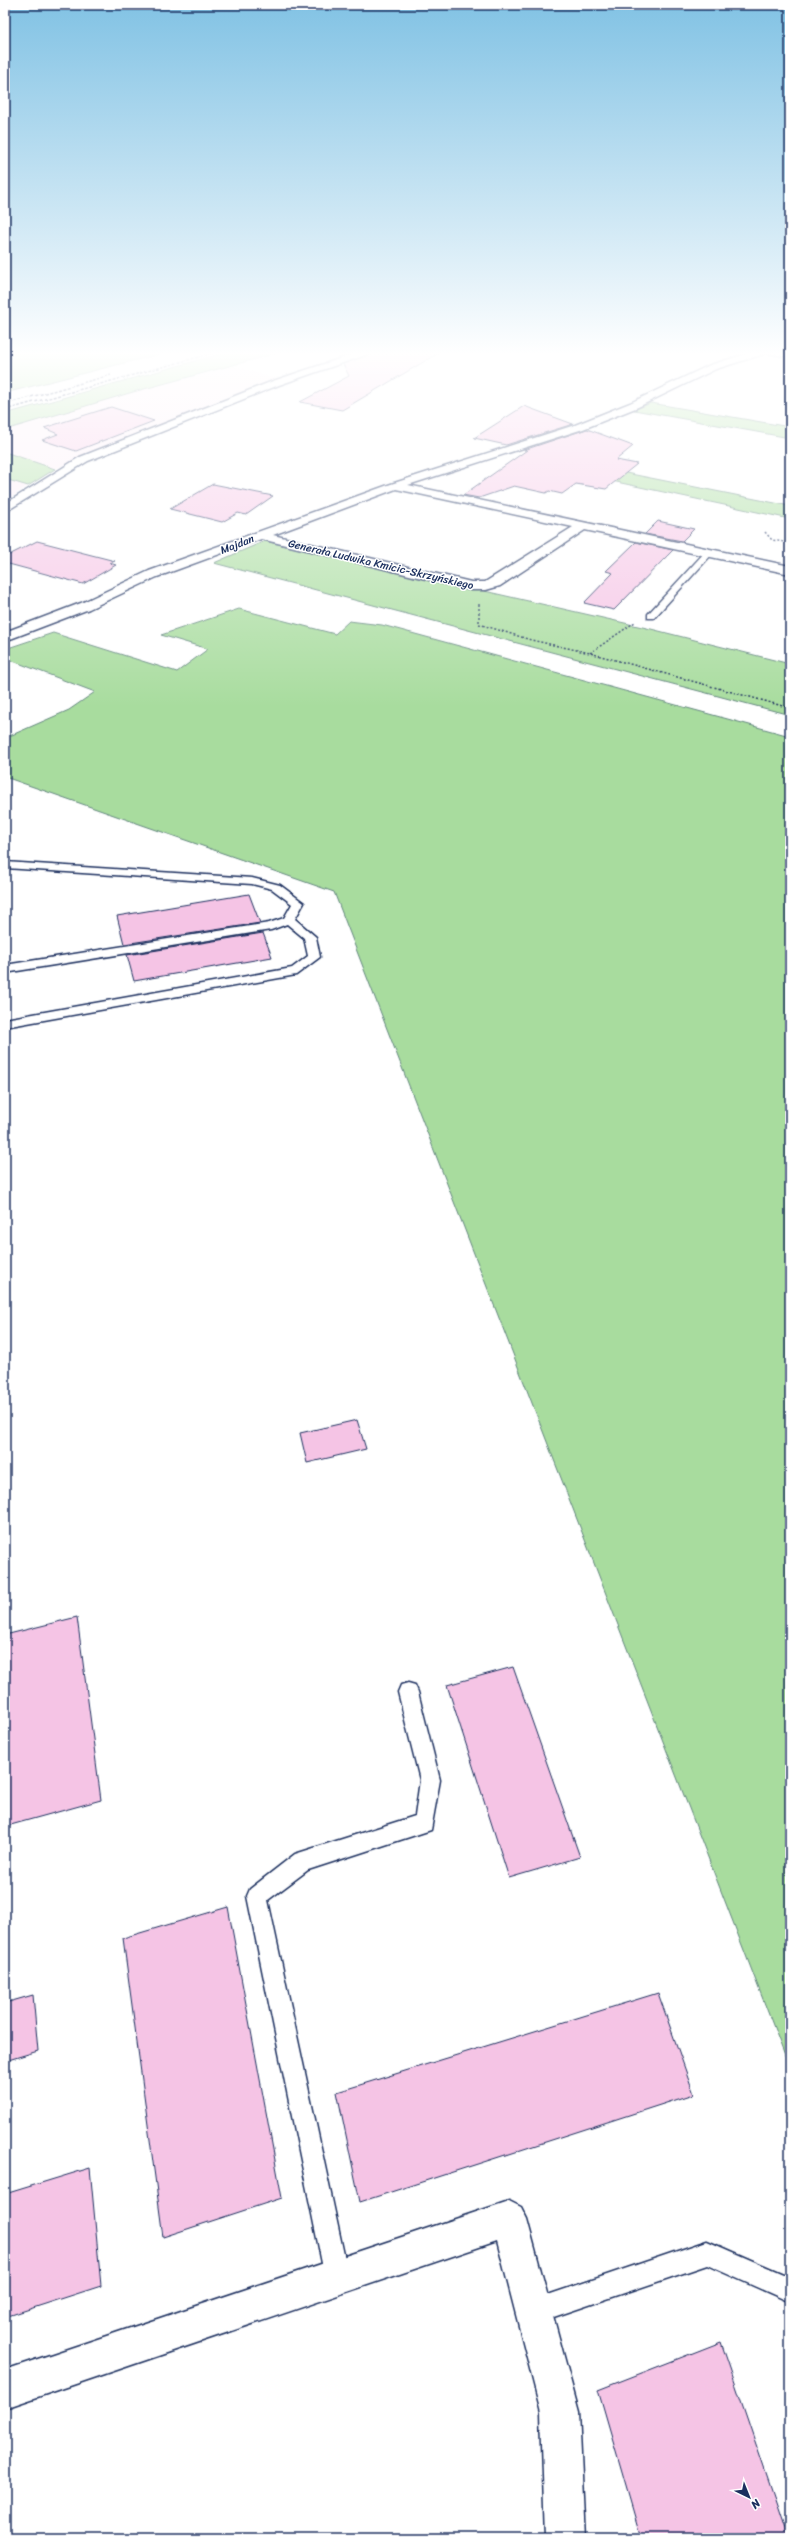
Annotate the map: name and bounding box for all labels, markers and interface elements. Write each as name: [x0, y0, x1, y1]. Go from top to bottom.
street label: Majdan: [217, 529, 257, 560]
street label: Generała Ludwika Kmicic-Skrzyńskiego: [286, 534, 476, 595]
north arrow: [729, 2477, 769, 2517]
text: N: [746, 2494, 765, 2514]

